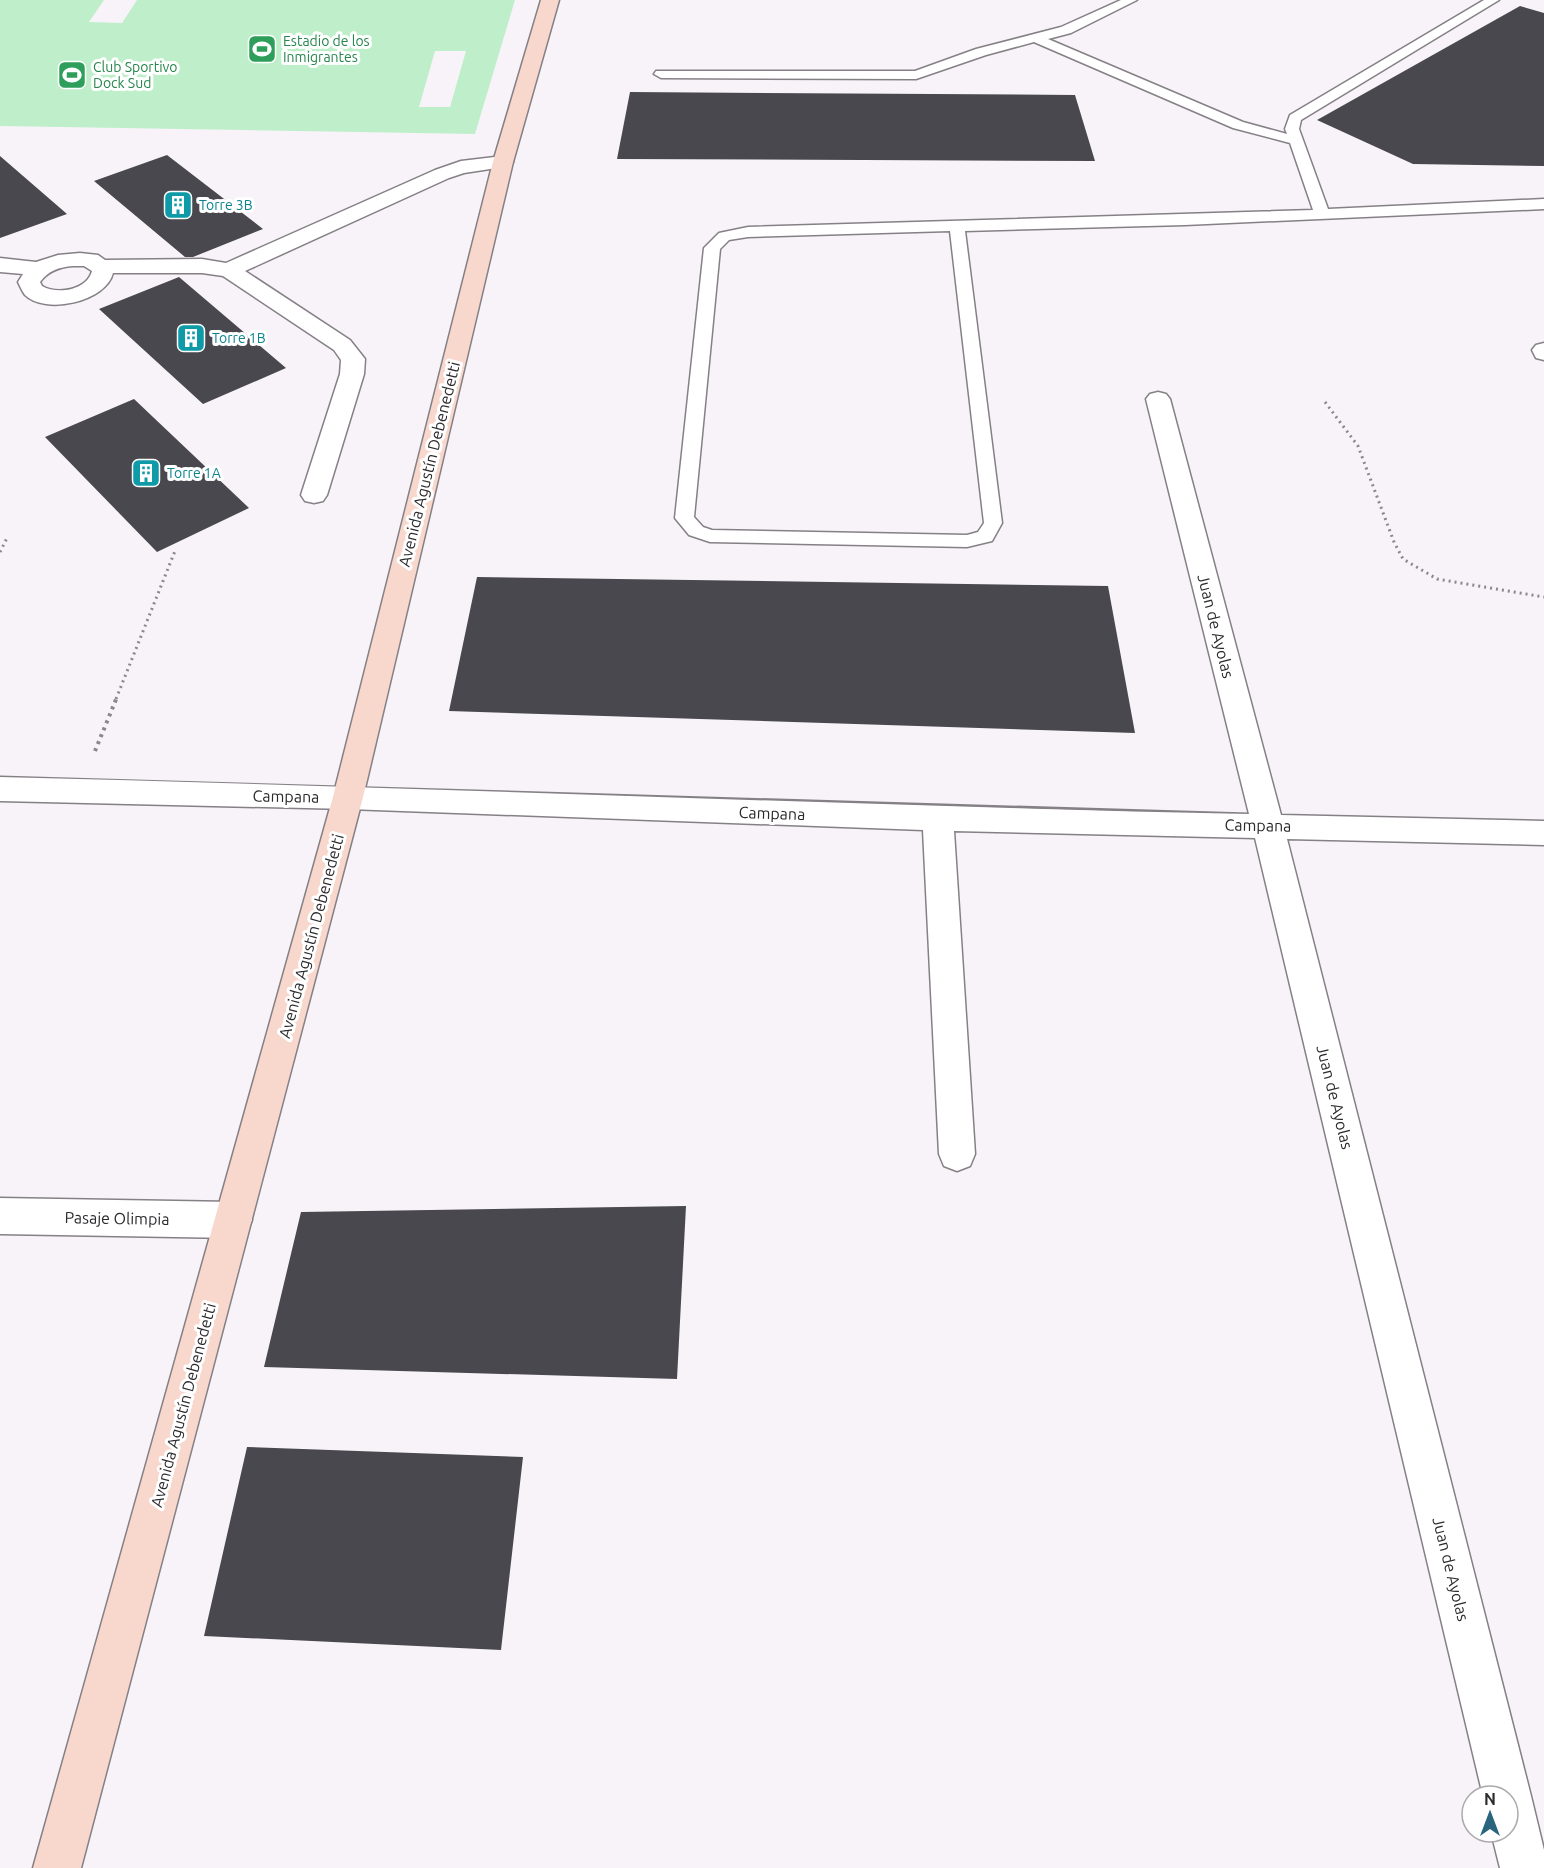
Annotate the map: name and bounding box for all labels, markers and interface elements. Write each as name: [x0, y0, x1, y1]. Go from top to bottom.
sports icon: Estadio de los Inmigrantes: [246, 33, 278, 65]
place label: Estadio de los Inmigrantes: [283, 33, 370, 65]
sports icon: Club Sportivo Dock Sud: [56, 59, 88, 91]
place label: Club Sportivo Dock Sud: [93, 59, 178, 91]
building icon: Torre 3B: [162, 189, 194, 221]
place label: Torre 3B: [199, 197, 253, 213]
building icon: Torre 1B: [175, 322, 207, 354]
place label: Torre 1B: [212, 330, 266, 346]
street label: Avenida Agustín Debenedetti: [395, 360, 463, 568]
building icon: Torre 1A: [130, 457, 162, 489]
place label: Torre 1A: [167, 465, 221, 481]
street label: Juan de Ayolas: [1194, 572, 1238, 680]
street label: Campana: [252, 786, 320, 806]
street label: Campana: [738, 803, 806, 823]
street label: Campana: [1224, 815, 1292, 835]
street label: Avenida Agustín Debenedetti: [275, 832, 347, 1040]
street label: Juan de Ayolas: [1313, 1043, 1357, 1151]
street label: Pasaje Olimpia: [64, 1208, 170, 1228]
street label: Avenida Agustín Debenedetti: [147, 1301, 219, 1509]
street label: Juan de Ayolas: [1429, 1515, 1473, 1623]
north arrow: [1460, 1784, 1520, 1844]
text: N: [1484, 1790, 1496, 1808]

